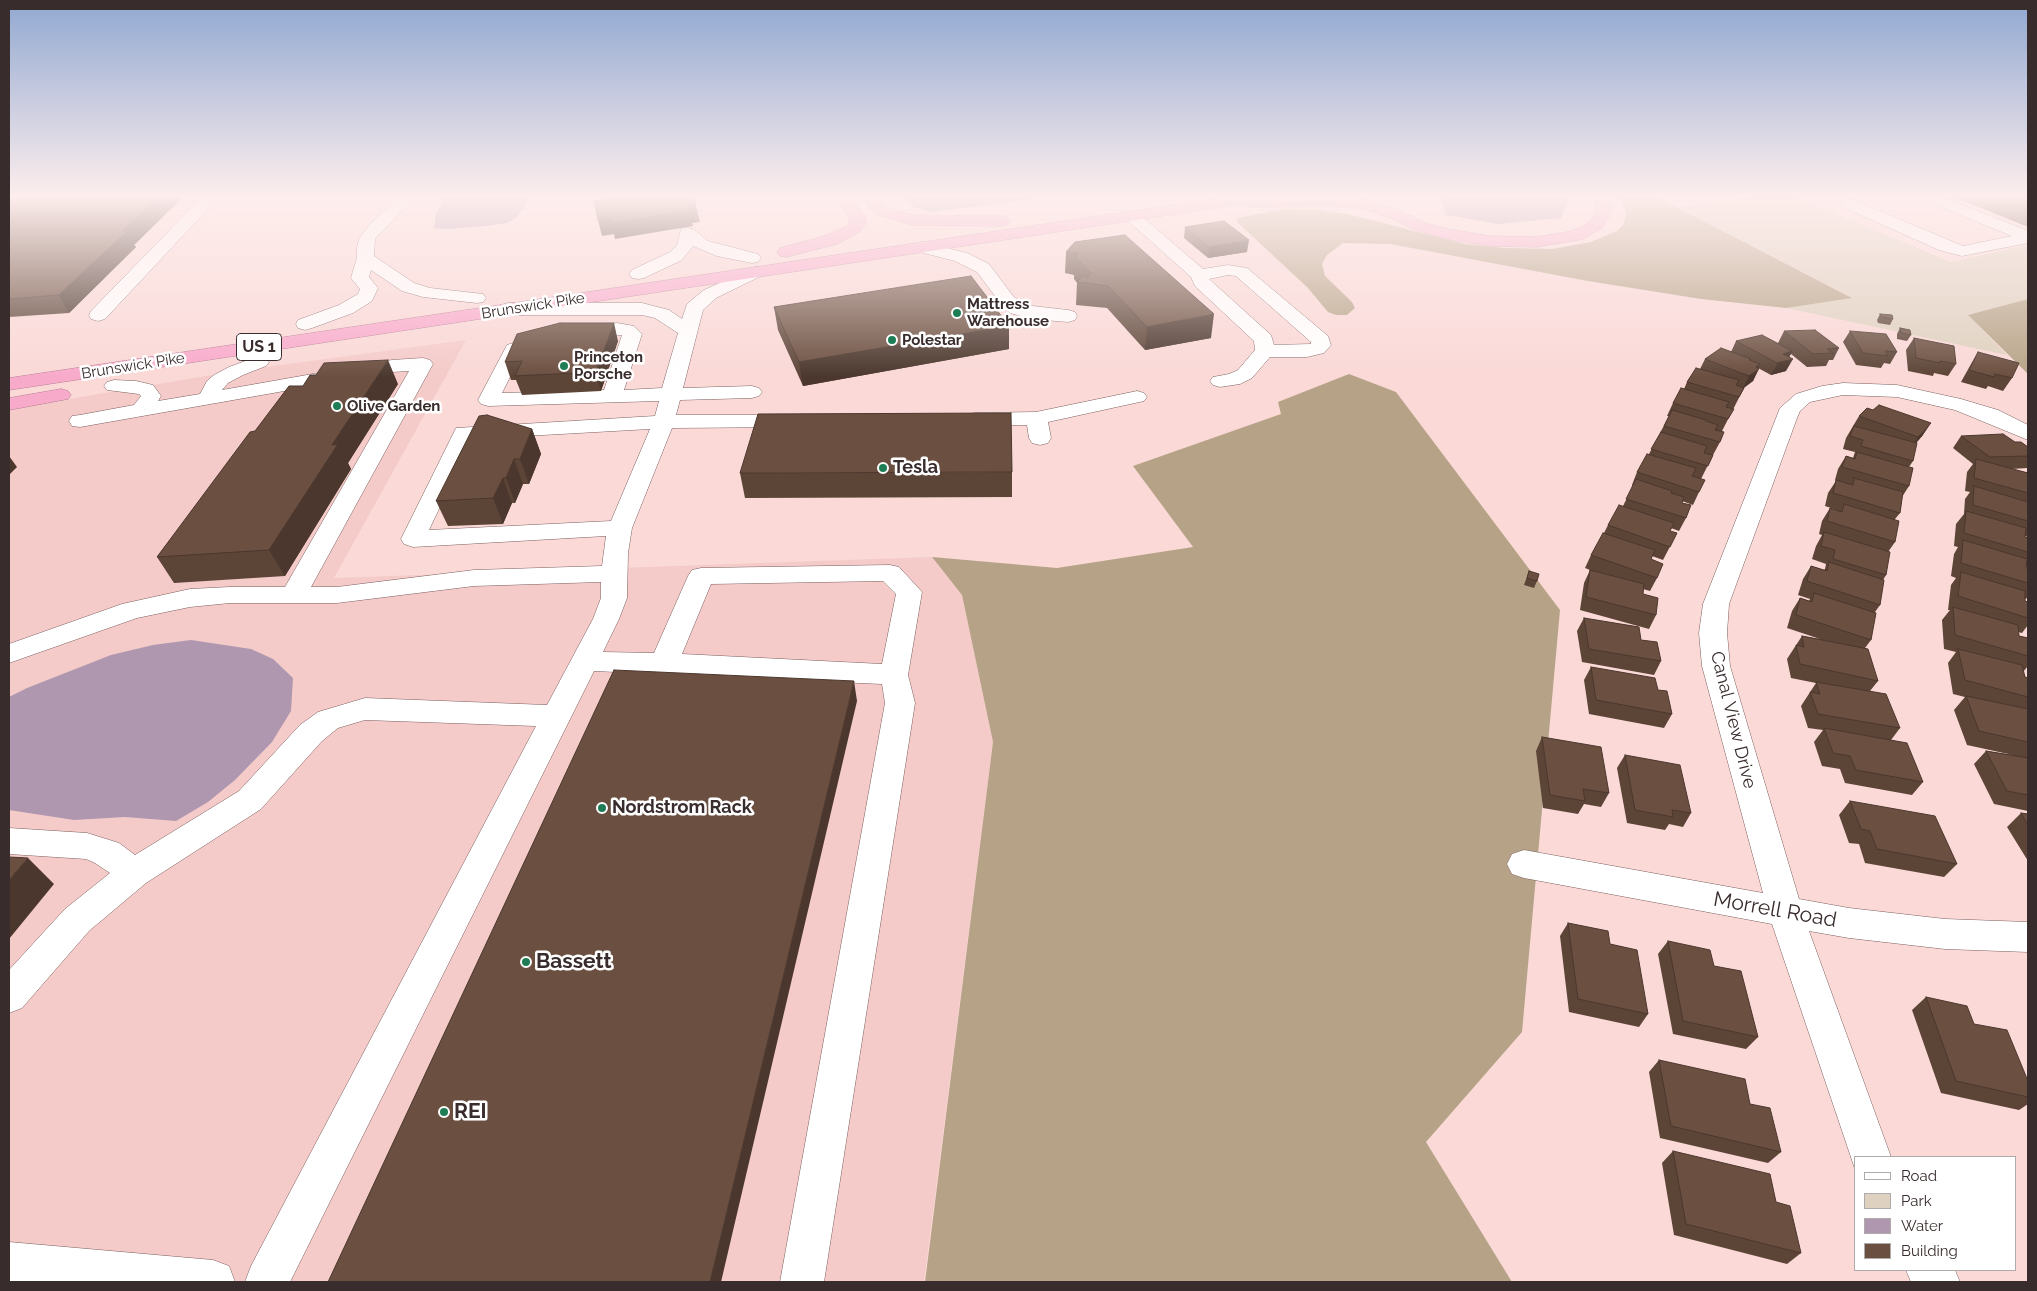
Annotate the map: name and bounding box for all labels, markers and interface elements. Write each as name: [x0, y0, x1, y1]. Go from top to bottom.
street label: Brunswick Pike: [480, 289, 586, 323]
place label: Mattress Warehouse: [967, 295, 1049, 330]
marker: Mattress Warehouse: [951, 307, 963, 319]
place label: Polestar: [902, 331, 962, 349]
road number: US 1: [236, 334, 282, 361]
marker: Polestar: [886, 334, 898, 346]
place label: Princeton Porsche: [574, 348, 643, 383]
street label: Brunswick Pike: [80, 349, 186, 383]
marker: Princeton Porsche: [558, 360, 570, 372]
place label: Olive Garden: [347, 397, 440, 415]
marker: Olive Garden: [331, 400, 343, 412]
place label: Tesla: [893, 457, 938, 479]
marker: Tesla: [877, 462, 889, 474]
street label: Canal View Drive: [1706, 649, 1760, 791]
place label: Nordstrom Rack: [612, 797, 752, 819]
marker: Nordstrom Rack: [596, 802, 608, 814]
street label: Morrell Road: [1711, 887, 1839, 933]
place label: Bassett: [536, 949, 612, 975]
marker: Bassett: [520, 956, 532, 968]
place label: REI: [454, 1099, 487, 1125]
marker: REI: [438, 1106, 450, 1118]
legend: [1854, 1156, 2017, 1271]
text: Road: [1901, 1167, 1937, 1185]
text: Park: [1901, 1192, 1932, 1210]
text: Water: [1901, 1217, 1943, 1235]
text: Building: [1901, 1242, 1958, 1260]

